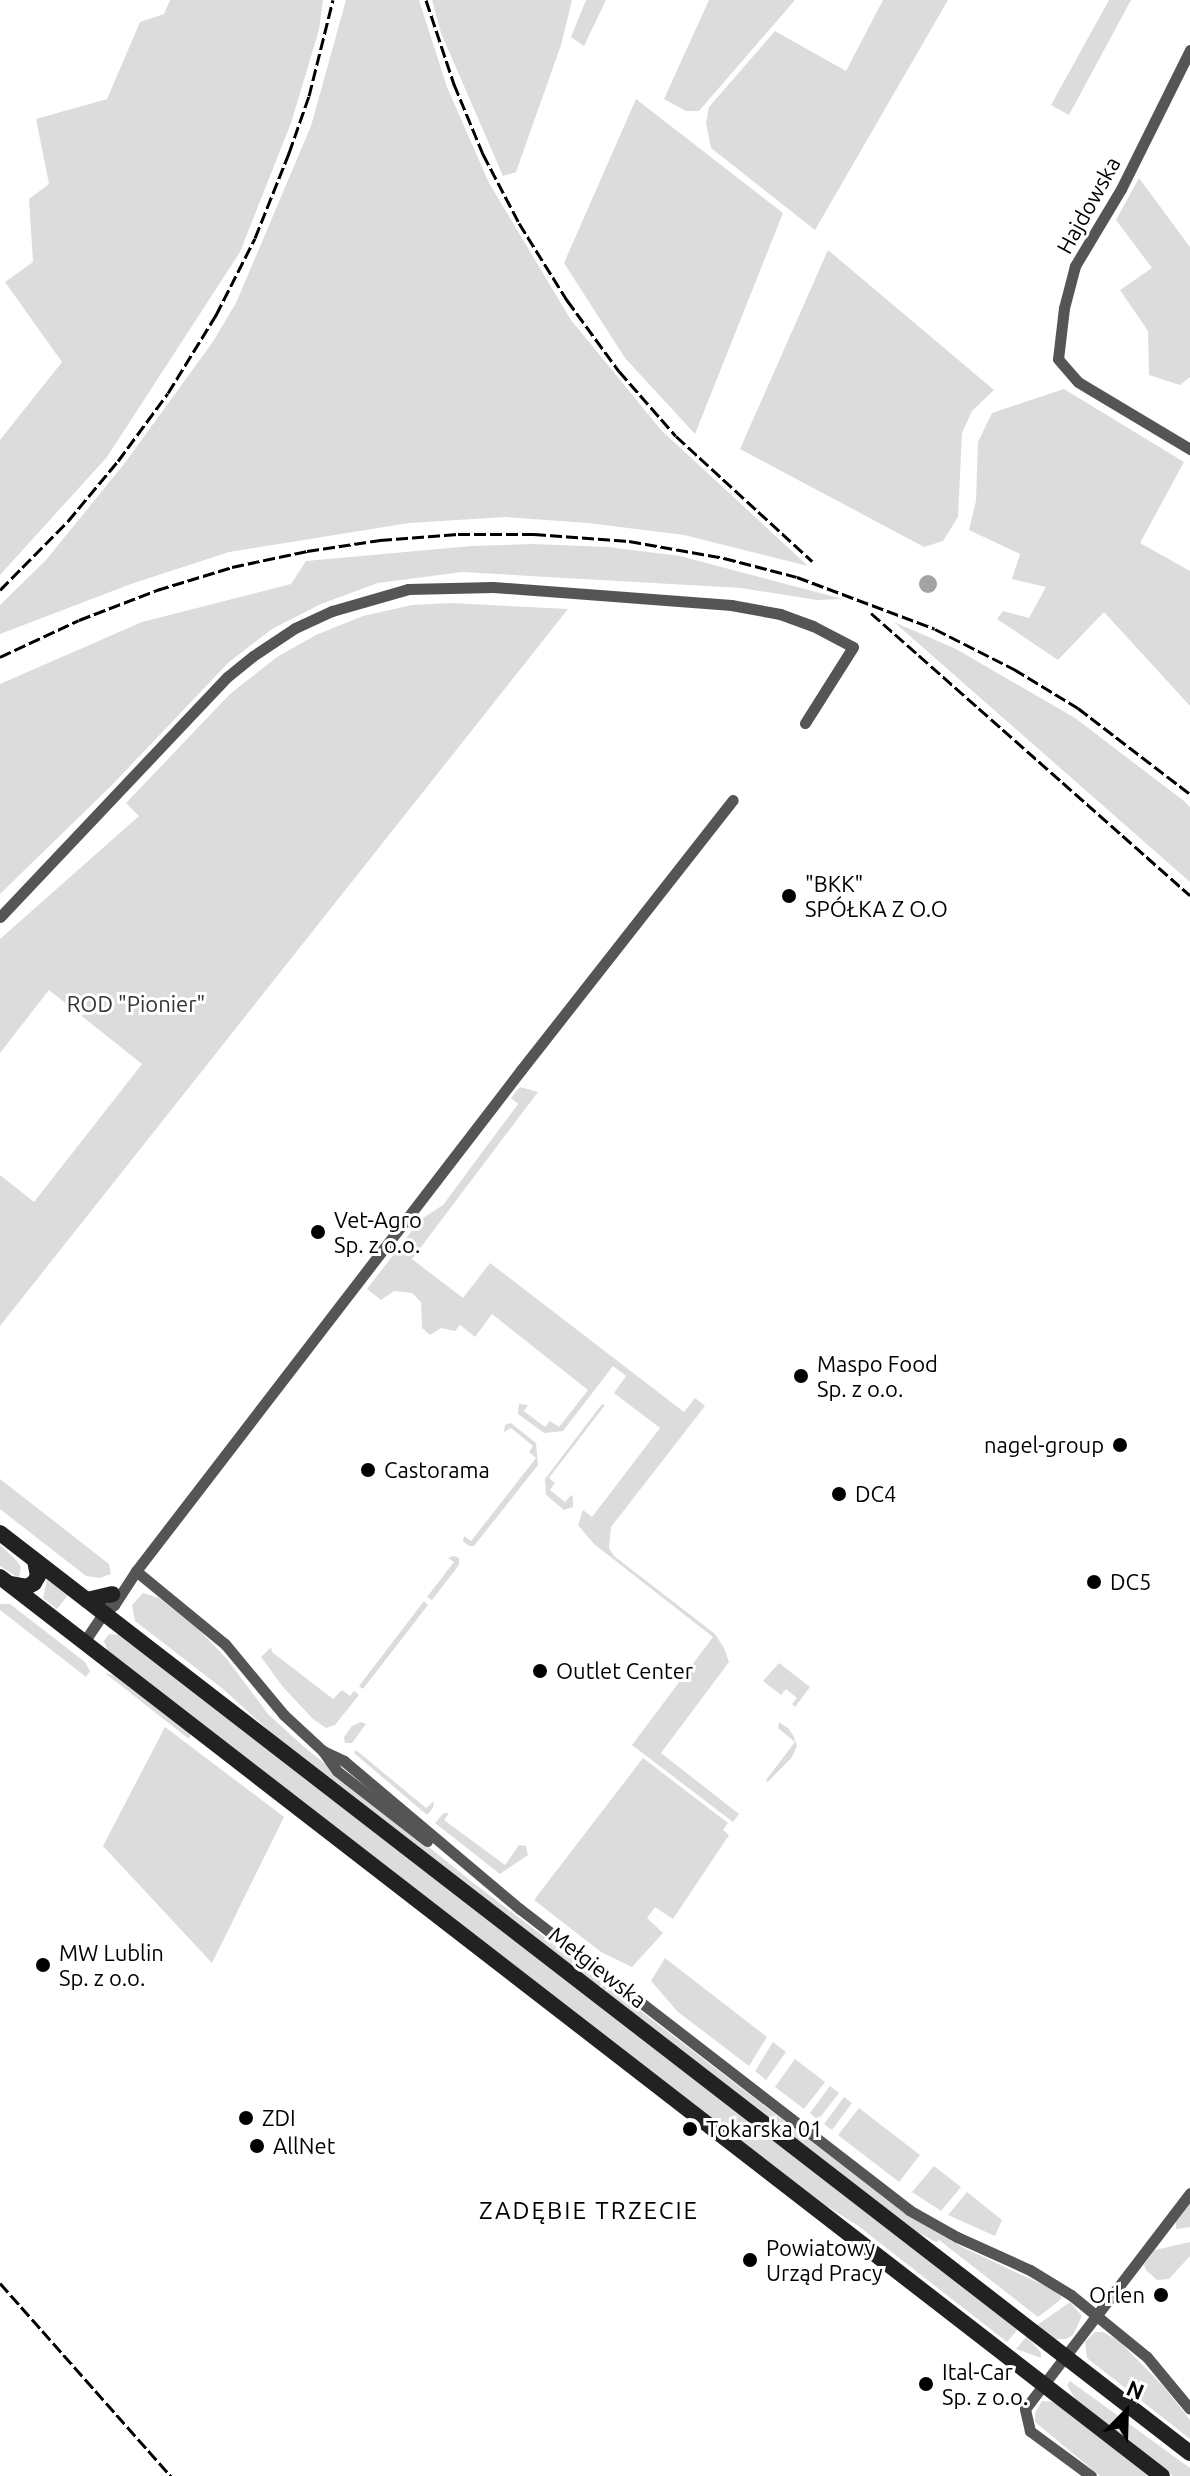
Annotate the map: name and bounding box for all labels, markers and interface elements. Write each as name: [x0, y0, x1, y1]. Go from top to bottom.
street label: Hajdowska: [1051, 152, 1125, 258]
place label: "BKK" SPÓŁKA Z O.O: [805, 870, 948, 922]
marker: "BKK" SPÓŁKA Z O.O: [780, 887, 798, 905]
park label: ROD "Pionier": [67, 991, 205, 1017]
place label: Vet-Agro Sp. z o.o.: [334, 1206, 422, 1258]
marker: Vet-Agro Sp. z o.o.: [309, 1223, 327, 1241]
place label: Maspo Food Sp. z o.o.: [817, 1350, 938, 1402]
marker: Maspo Food Sp. z o.o.: [792, 1367, 810, 1385]
place label: nagel-group: [984, 1432, 1104, 1458]
marker: nagel-group: [1111, 1436, 1129, 1454]
place label: Castorama: [384, 1457, 490, 1483]
marker: Castorama: [359, 1461, 377, 1479]
place label: DC4: [855, 1481, 896, 1507]
marker: DC4: [830, 1485, 848, 1503]
place label: DC5: [1110, 1569, 1151, 1595]
marker: DC5: [1085, 1573, 1103, 1591]
place label: Outlet Center: [556, 1658, 693, 1684]
marker: Outlet Center: [531, 1662, 549, 1680]
street label: Mełgiewska: [544, 1921, 652, 2013]
place label: MW Lublin Sp. z o.o.: [59, 1939, 164, 1990]
marker: MW Lublin Sp. z o.o.: [34, 1956, 52, 1974]
place label: ZDI: [262, 2105, 296, 2131]
marker: ZDI: [237, 2109, 255, 2127]
place label: Tokarska 01: [706, 2116, 823, 2142]
marker: Tokarska 01: [681, 2120, 699, 2138]
place label: AllNet: [273, 2133, 335, 2159]
marker: AllNet: [248, 2137, 266, 2155]
district label: ZADĘBIE TRZECIE: [479, 2197, 699, 2225]
place label: Powiatowy Urząd Pracy: [766, 2234, 883, 2286]
marker: Powiatowy Urząd Pracy: [741, 2251, 759, 2269]
place label: Orlen: [1089, 2282, 1145, 2308]
marker: Orlen: [1152, 2286, 1170, 2304]
place label: Ital-Car Sp. z o.o.: [942, 2358, 1028, 2410]
north arrow: [1086, 2372, 1166, 2452]
marker: Ital-Car Sp. z o.o.: [917, 2375, 935, 2393]
text: N: [1123, 2375, 1148, 2404]

